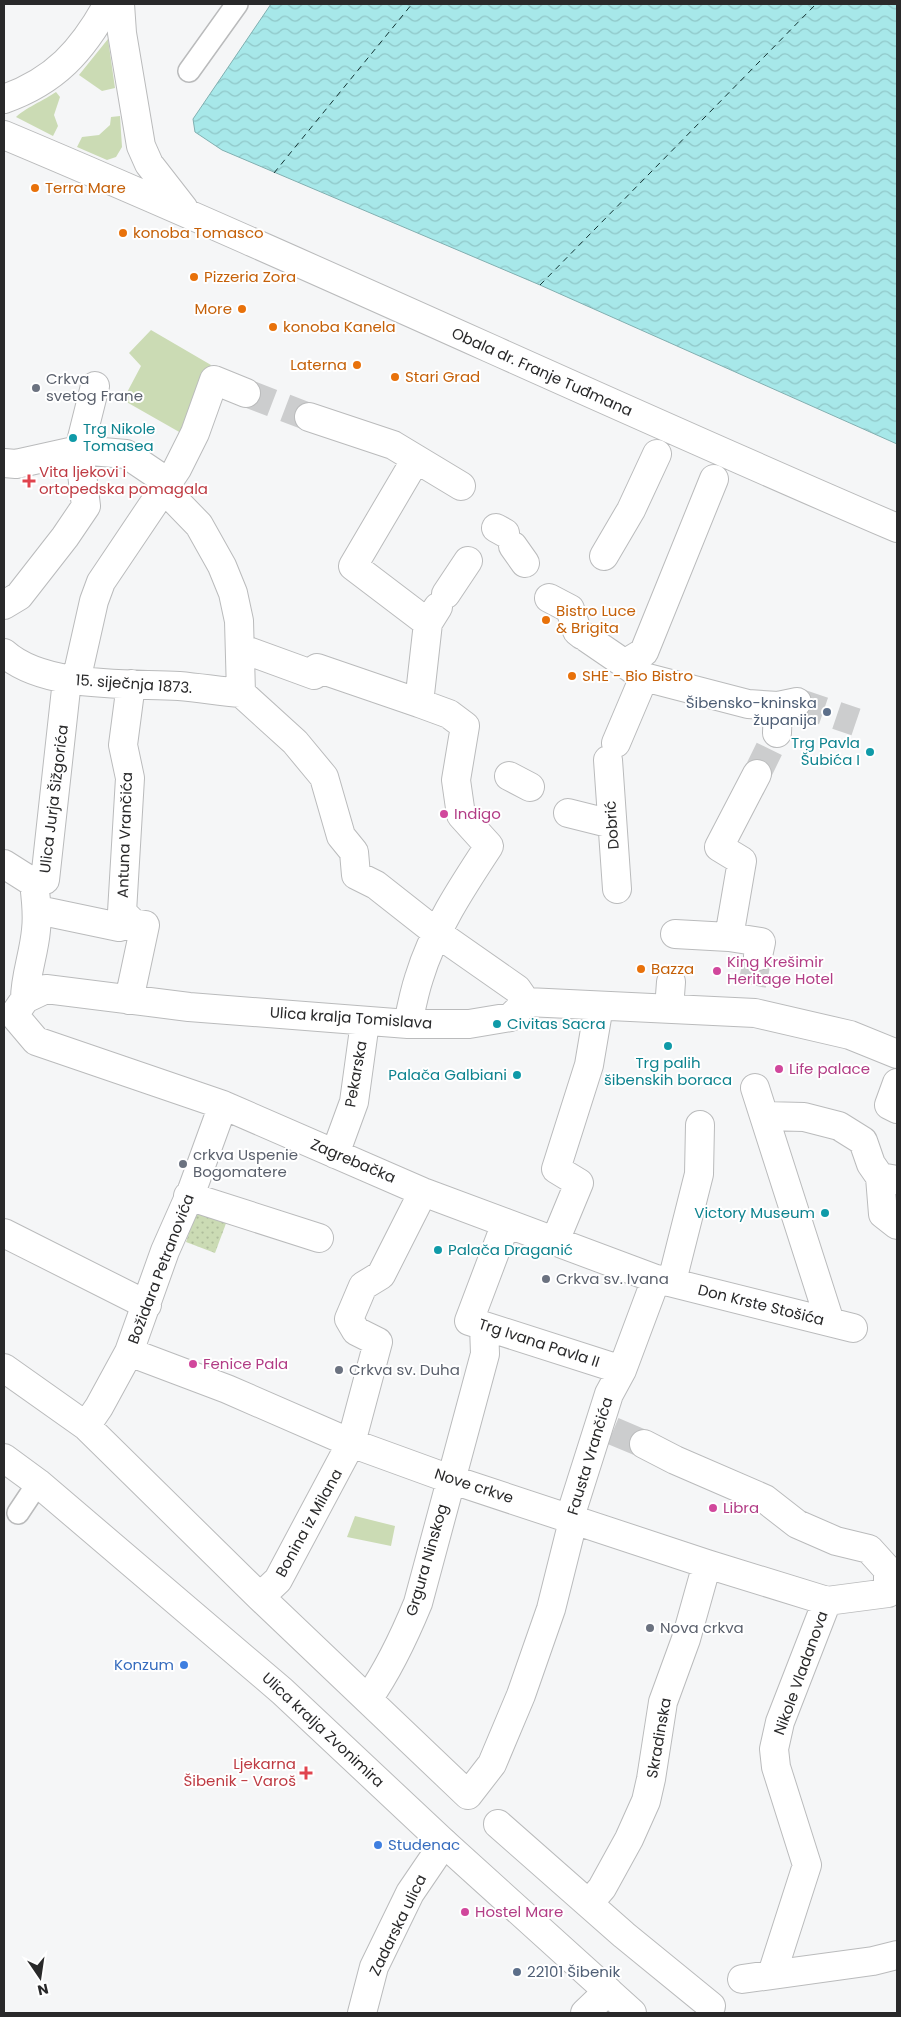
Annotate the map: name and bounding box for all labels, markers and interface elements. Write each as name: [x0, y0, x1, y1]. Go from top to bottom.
place label: Terra Mare: [45, 177, 126, 198]
marker: Terra Mare: [29, 182, 41, 194]
place label: konoba Tomasco: [133, 222, 264, 243]
marker: konoba Tomasco: [117, 227, 129, 239]
place label: Pizzeria Zora: [204, 266, 296, 287]
marker: Pizzeria Zora: [188, 271, 200, 283]
place label: More: [195, 298, 232, 319]
marker: More: [236, 303, 248, 315]
place label: konoba Kanela: [283, 316, 396, 337]
marker: konoba Kanela: [267, 321, 279, 333]
street label: Obala dr. Franje Tuđmana: [448, 322, 636, 421]
place label: Laterna: [290, 354, 347, 375]
marker: Laterna: [351, 359, 363, 371]
place label: Stari Grad: [405, 366, 480, 387]
place label: Crkva svetog Frane: [46, 368, 143, 406]
marker: Stari Grad: [389, 371, 401, 383]
marker: Crkva svetog Frane: [30, 382, 42, 394]
place label: Trg Nikole Tomasea: [83, 418, 155, 456]
marker: Trg Nikole Tomasea: [67, 432, 79, 444]
place label: Vita ljekovi i ortopedska pomagala: [39, 461, 208, 499]
marker: Vita ljekovi i ortopedska pomagala: [23, 475, 35, 487]
place label: Bistro Luce & Brigita: [556, 600, 636, 638]
marker: Bistro Luce & Brigita: [540, 614, 552, 626]
place label: SHE - Bio Bistro: [582, 665, 693, 686]
street label: 15. siječnja 1873.: [75, 669, 193, 698]
marker: SHE - Bio Bistro: [566, 670, 578, 682]
place label: Šibensko-kninska županija: [686, 692, 817, 730]
marker: Šibensko-kninska županija: [821, 706, 833, 718]
street label: Ulica Jurja Šižgorića: [34, 724, 73, 874]
place label: Trg Pavla Šubića I: [791, 732, 860, 770]
marker: Trg Pavla Šubića I: [864, 746, 876, 758]
street label: Antuna Vrančića: [112, 772, 137, 898]
street label: Dobrić: [599, 800, 624, 850]
place label: Indigo: [454, 803, 501, 824]
marker: Indigo: [438, 808, 450, 820]
place label: King Krešimir Heritage Hotel: [727, 951, 833, 989]
place label: Bazza: [651, 958, 694, 979]
marker: Bazza: [635, 963, 647, 975]
marker: King Krešimir Heritage Hotel: [711, 965, 723, 977]
street label: Ulica kralja Tomislava: [269, 1001, 433, 1034]
place label: Civitas Sacra: [507, 1013, 606, 1034]
marker: Civitas Sacra: [491, 1018, 503, 1030]
street label: Pekarska: [339, 1039, 372, 1109]
marker: Trg palih šibenskih boraca: [662, 1040, 674, 1052]
place label: Trg palih šibenskih boraca: [604, 1052, 732, 1090]
place label: Life palace: [789, 1058, 870, 1079]
marker: Life palace: [773, 1063, 785, 1075]
place label: Palača Galbiani: [388, 1064, 507, 1085]
marker: Palača Galbiani: [511, 1069, 523, 1081]
street label: Zagrebačka: [307, 1133, 399, 1188]
place label: crkva Uspenie Bogomatere: [193, 1144, 298, 1182]
marker: crkva Uspenie Bogomatere: [177, 1158, 189, 1170]
street label: Božidara Petranovića: [122, 1191, 199, 1347]
place label: Victory Museum: [694, 1202, 815, 1223]
marker: Victory Museum: [819, 1207, 831, 1219]
place label: Palača Draganić: [448, 1239, 573, 1260]
marker: Palača Draganić: [432, 1244, 444, 1256]
place label: Crkva sv. Ivana: [556, 1268, 669, 1289]
marker: Crkva sv. Ivana: [540, 1273, 552, 1285]
street label: Don Krste Stošića: [696, 1279, 827, 1330]
street label: Trg Ivana Pavla II: [476, 1313, 602, 1372]
place label: Fenice Pala: [203, 1353, 288, 1374]
marker: Fenice Pala: [187, 1358, 199, 1370]
place label: Crkva sv. Duha: [349, 1359, 460, 1380]
marker: Crkva sv. Duha: [333, 1364, 345, 1376]
street label: Fausta Vrančića: [562, 1394, 617, 1517]
street label: Nove crkve: [432, 1463, 516, 1508]
street label: Bonina iz Milana: [270, 1465, 347, 1581]
place label: Libra: [723, 1497, 759, 1518]
street label: Grgura Ninskog: [400, 1501, 453, 1618]
marker: Libra: [707, 1502, 719, 1514]
street label: Nikole Vladanova: [768, 1608, 833, 1738]
place label: Nova crkva: [660, 1617, 744, 1638]
marker: Nova crkva: [644, 1622, 656, 1634]
place label: Konzum: [114, 1654, 174, 1675]
marker: Konzum: [178, 1659, 190, 1671]
street label: Ulica kralja Zvonimira: [258, 1667, 389, 1792]
street label: Skradinska: [641, 1696, 676, 1780]
place label: Ljekarna Šibenik - Varoš: [183, 1753, 296, 1791]
marker: Ljekarna Šibenik - Varoš: [300, 1767, 312, 1779]
place label: Studenac: [388, 1834, 460, 1855]
marker: Studenac: [372, 1839, 384, 1851]
street label: Zadarska ulica: [364, 1871, 431, 1979]
place label: Hostel Mare: [475, 1901, 563, 1922]
marker: Hostel Mare: [459, 1906, 471, 1918]
north arrow: [15, 1952, 65, 2002]
place label: 22101 Šibenik: [527, 1961, 621, 1982]
marker: 22101 Šibenik: [511, 1966, 523, 1978]
text: N: [36, 1979, 50, 2001]

